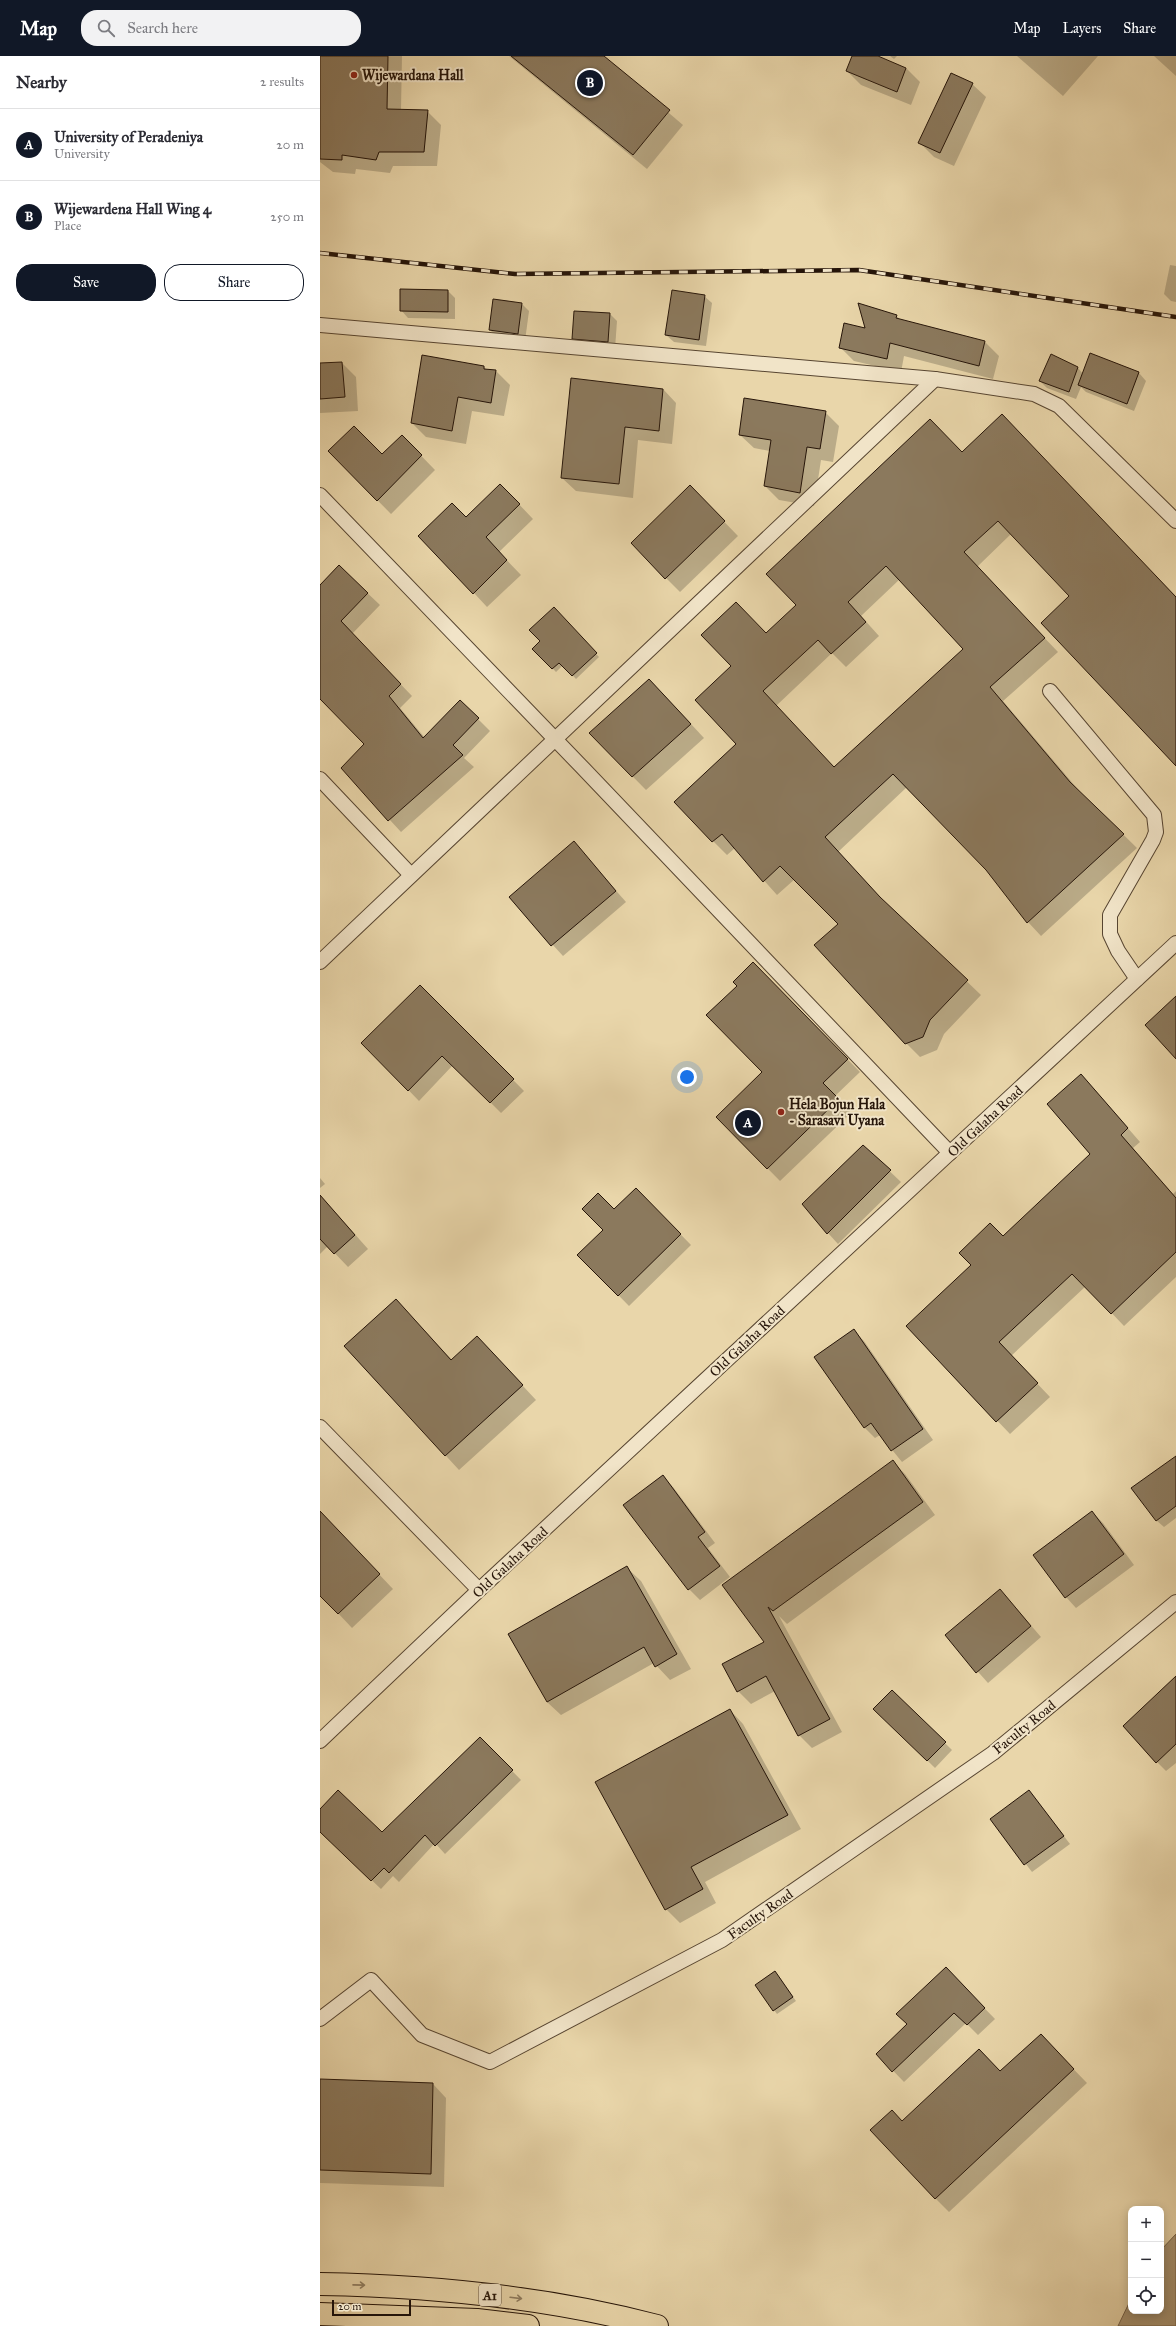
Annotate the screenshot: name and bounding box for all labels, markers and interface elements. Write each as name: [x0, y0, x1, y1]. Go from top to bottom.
search box: [81, 10, 361, 46]
text: Map: [20, 17, 57, 40]
icon: search: [95, 17, 117, 39]
text: Search here: [127, 19, 198, 37]
text: Map: [1013, 20, 1041, 37]
text: Layers: [1063, 20, 1101, 37]
text: Share: [1123, 20, 1156, 37]
place label: Wijewardana Hall: [362, 67, 465, 85]
pin: B: [577, 68, 603, 98]
marker: Wijewardana Hall: [349, 70, 359, 80]
text: Nearby: [16, 72, 67, 93]
text: 2 results: [260, 74, 304, 90]
text: University of Peradeniya: [54, 128, 203, 146]
text: A: [25, 137, 33, 153]
text: 20 m: [276, 137, 304, 153]
text: University: [54, 146, 110, 162]
text: Wijewardena Hall Wing 4: [54, 200, 211, 218]
text: B: [25, 209, 33, 225]
text: 250 m: [270, 209, 304, 225]
text: Place: [54, 218, 81, 234]
button: Save: [16, 264, 156, 301]
button: Share: [164, 264, 304, 301]
your location: [677, 1067, 697, 1087]
street label: Old Galaha Road: [944, 1082, 1027, 1161]
place label: Hela Bojun Hala - Sarasavi Uyana: [789, 1096, 886, 1130]
marker: Hela Bojun Hala - Sarasavi Uyana: [776, 1107, 786, 1117]
pin: A: [735, 1108, 761, 1138]
street label: Old Galaha Road: [706, 1302, 789, 1381]
street label: Old Galaha Road: [469, 1523, 552, 1602]
street label: Faculty Road: [989, 1697, 1059, 1758]
street label: Faculty Road: [724, 1886, 796, 1943]
map controls: [1128, 2206, 1164, 2314]
button: +: [1128, 2206, 1164, 2242]
button: −: [1128, 2242, 1164, 2278]
button: locate: [1128, 2278, 1164, 2314]
one-way arrow: [352, 2281, 365, 2289]
road number: A1: [479, 2284, 501, 2306]
one-way arrow: [509, 2295, 522, 2302]
scale bar: [332, 2298, 411, 2317]
text: 20 m: [338, 2300, 361, 2313]

